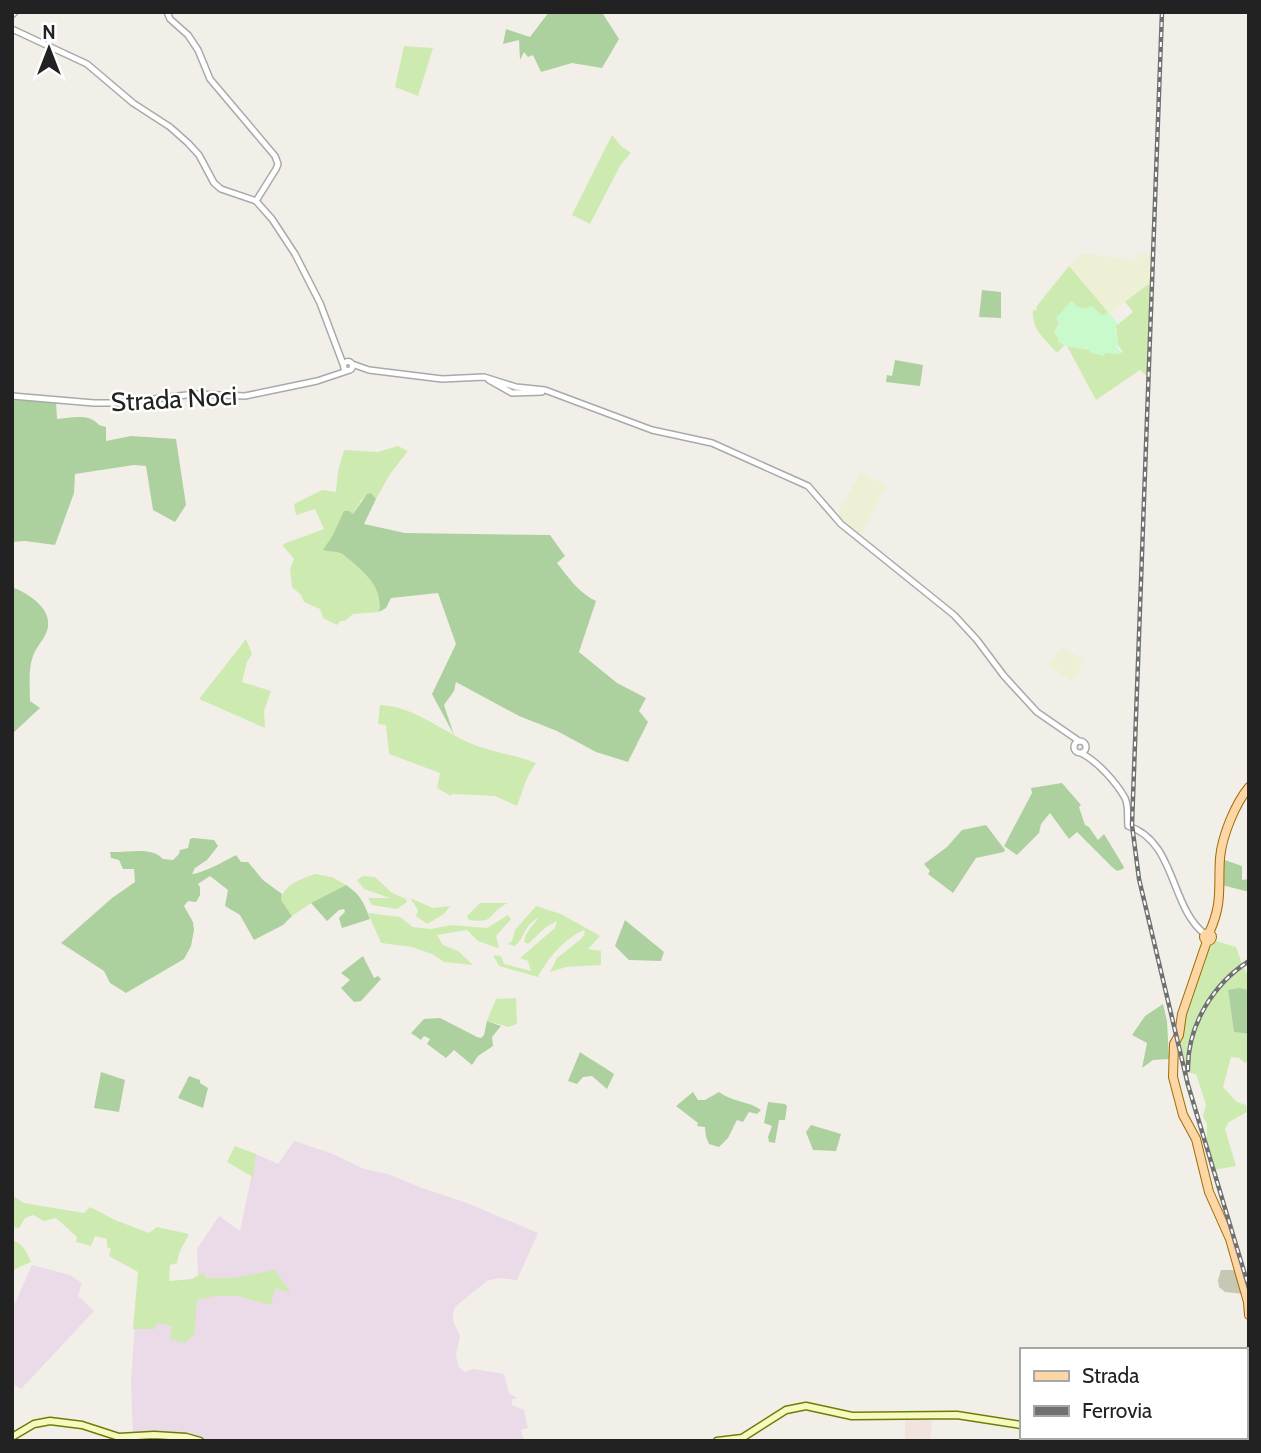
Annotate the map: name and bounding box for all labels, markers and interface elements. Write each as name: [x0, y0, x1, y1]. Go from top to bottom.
north arrow: [14, 14, 84, 84]
text: N: [42, 21, 56, 44]
street label: Strada Noci: [110, 380, 238, 418]
legend: [1020, 1348, 1247, 1439]
text: Strada: [1082, 1363, 1139, 1388]
text: Ferrovia: [1082, 1398, 1152, 1423]

